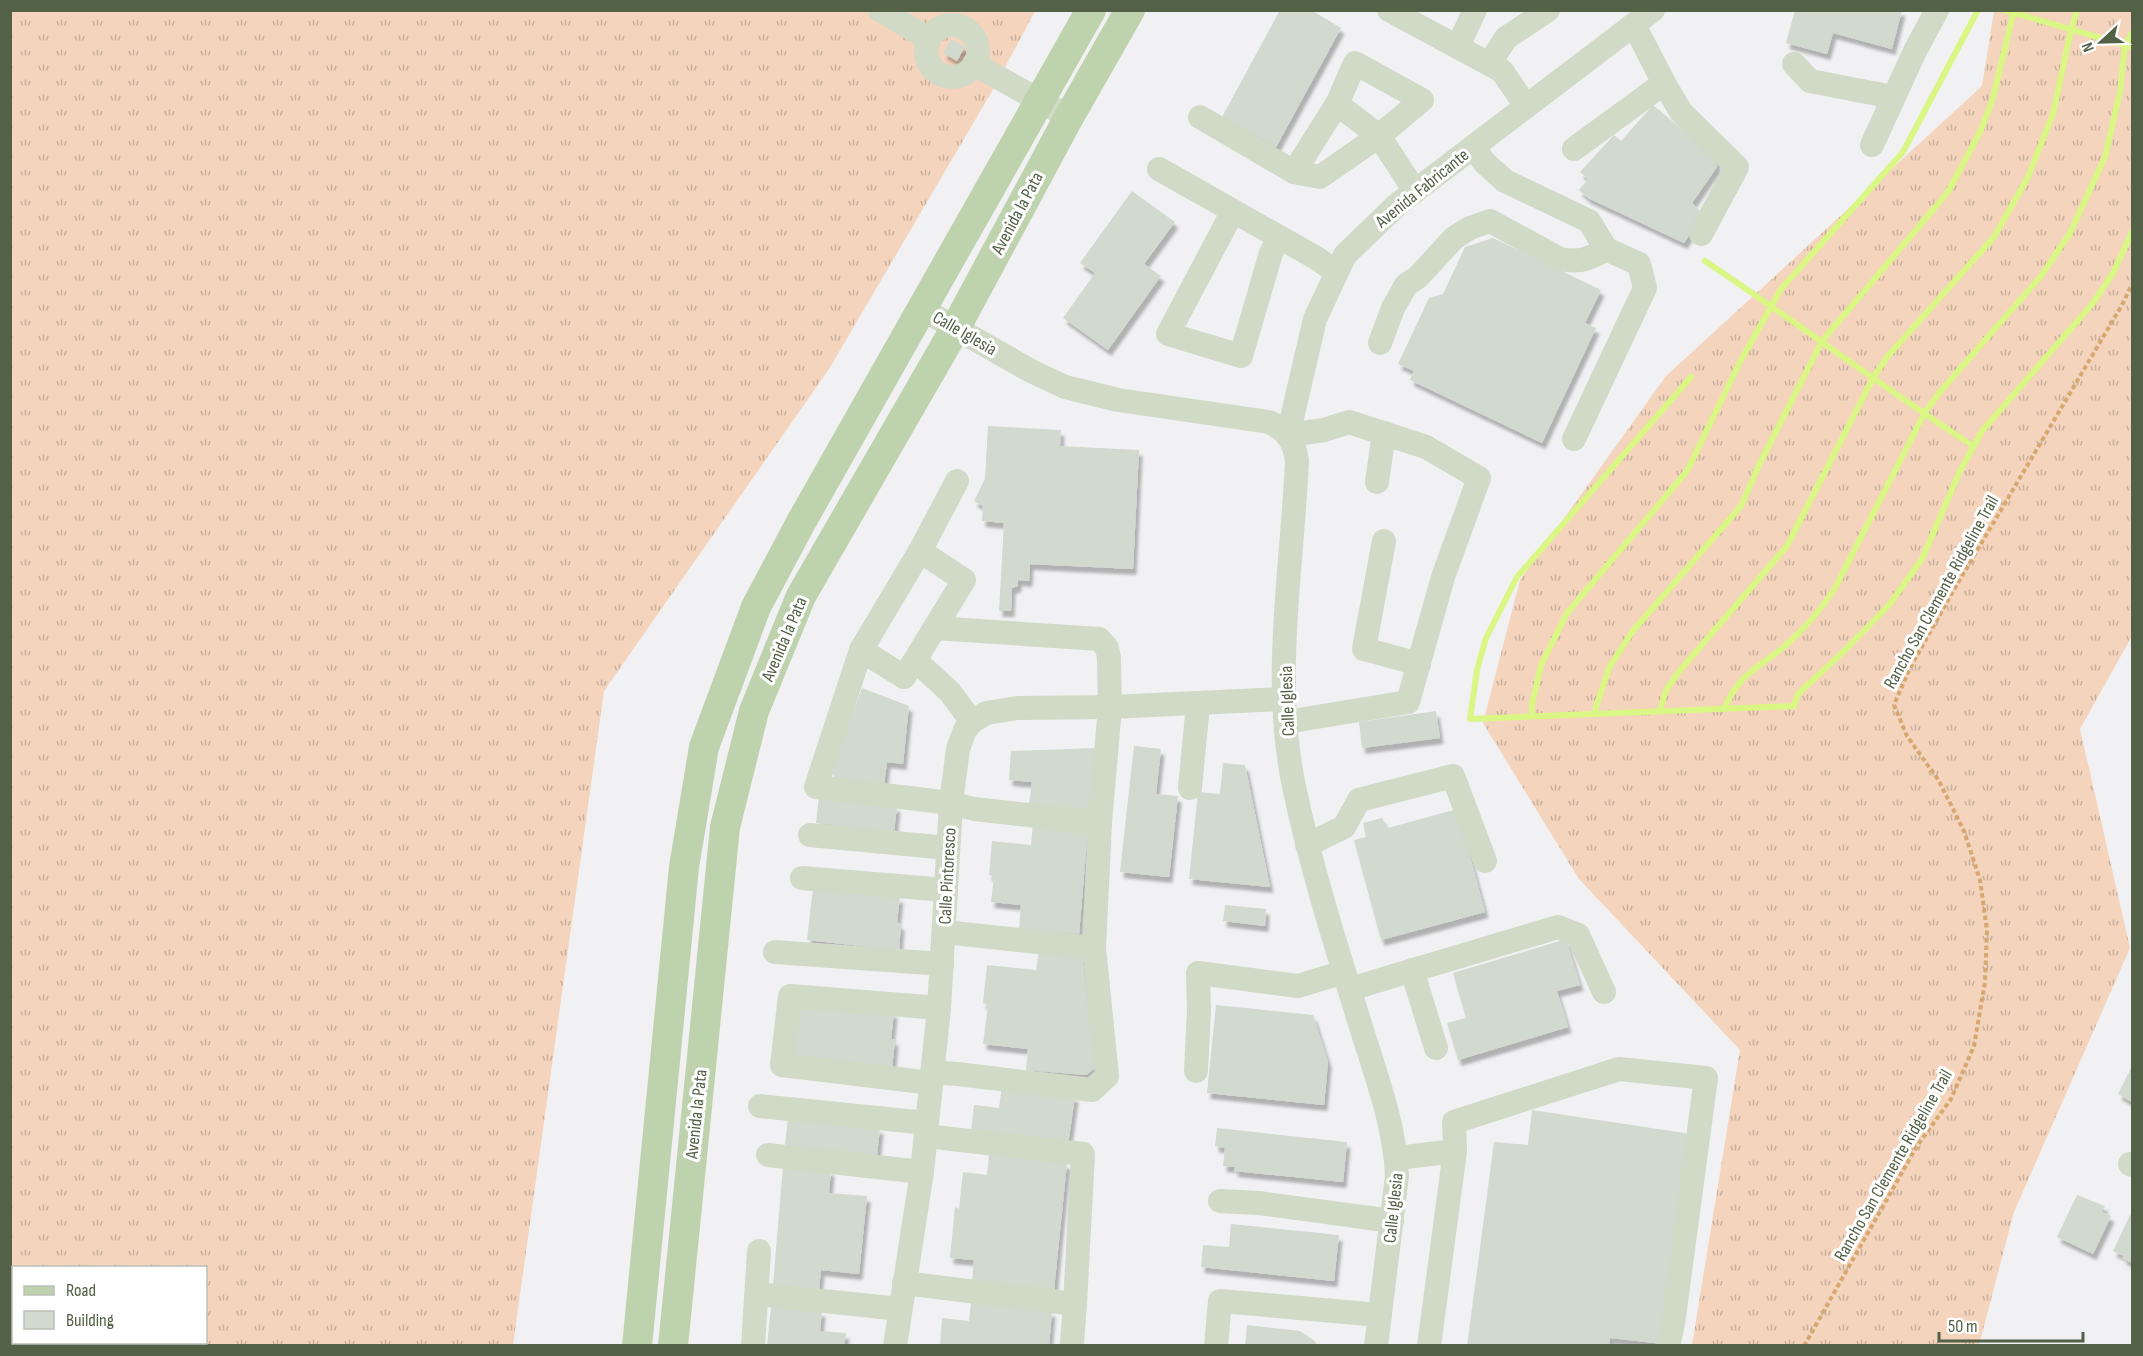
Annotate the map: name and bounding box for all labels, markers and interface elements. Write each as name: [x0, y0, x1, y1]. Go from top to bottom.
north arrow: [2071, 12, 2131, 72]
text: N: [2078, 40, 2099, 55]
street label: Avenida Fabricante: [1371, 144, 1473, 233]
street label: Avenida la Pata: [987, 169, 1048, 259]
street label: Calle Iglesia: [929, 307, 1000, 360]
street label: Rancho San Clemente Ridgeline Trail: [1880, 492, 2003, 692]
street label: Avenida la Pata: [757, 594, 812, 685]
street label: Calle Iglesia: [1276, 665, 1299, 736]
street label: Calle Pintoresco: [934, 827, 961, 925]
street label: Rancho San Clemente Ridgeline Trail: [1830, 1066, 1957, 1265]
street label: Avenida la Pata: [681, 1068, 712, 1161]
street label: Calle Iglesia: [1379, 1172, 1408, 1244]
legend: [12, 1266, 207, 1344]
text: Road: [66, 1280, 96, 1301]
scale bar: [1939, 1305, 2083, 1343]
text: Building: [66, 1310, 114, 1331]
text: 50 m: [1948, 1316, 1978, 1337]

